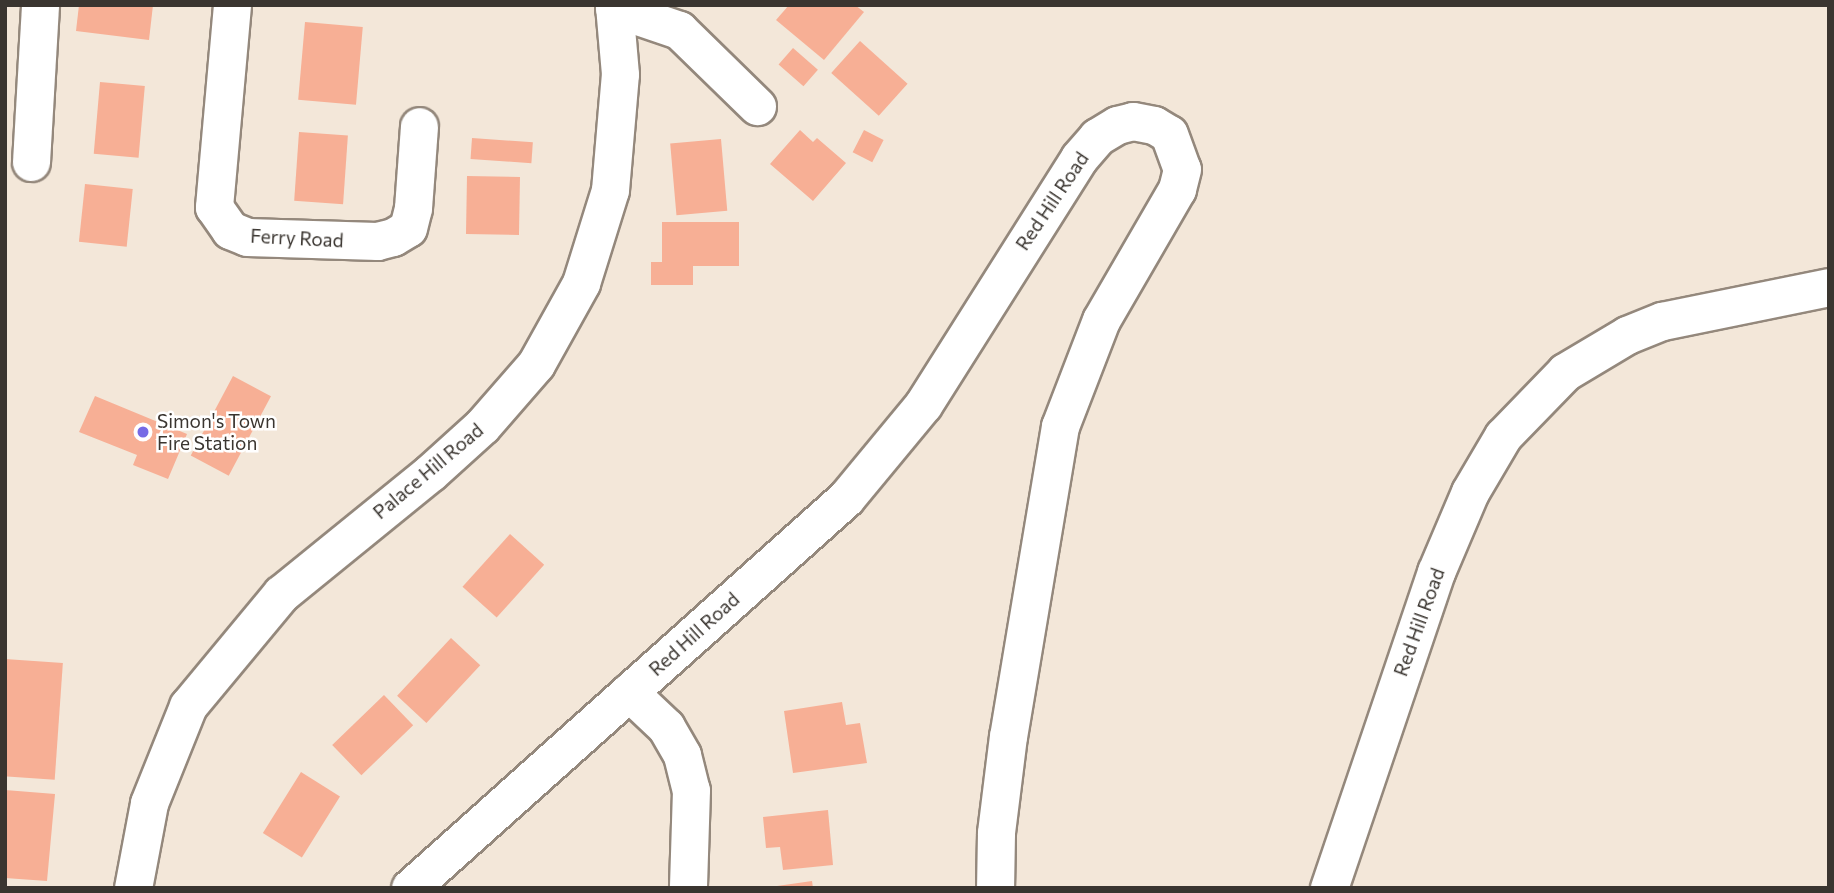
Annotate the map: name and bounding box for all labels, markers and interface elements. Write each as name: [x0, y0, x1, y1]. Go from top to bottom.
street label: Red Hill Road: [1011, 148, 1093, 254]
street label: Ferry Road: [250, 224, 344, 252]
place label: Simon's Town Fire Station: [157, 410, 276, 454]
street label: Palace Hill Road: [368, 418, 488, 524]
marker: Simon's Town Fire Station: [135, 424, 151, 440]
street label: Red Hill Road: [1389, 565, 1449, 679]
street label: Red Hill Road: [644, 588, 744, 680]

